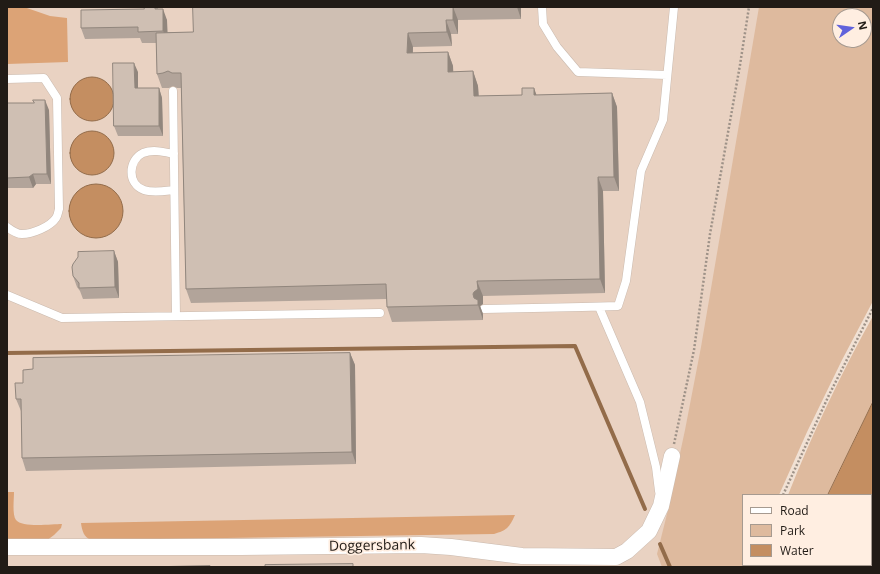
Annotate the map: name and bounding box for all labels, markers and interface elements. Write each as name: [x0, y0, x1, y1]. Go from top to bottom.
north arrow: [832, 8, 872, 48]
text: N: [855, 19, 872, 31]
legend: [742, 494, 872, 566]
text: Road: [780, 502, 809, 519]
text: Park: [780, 522, 805, 539]
street label: Doggersbank: [329, 537, 415, 555]
text: Water: [780, 542, 814, 559]

